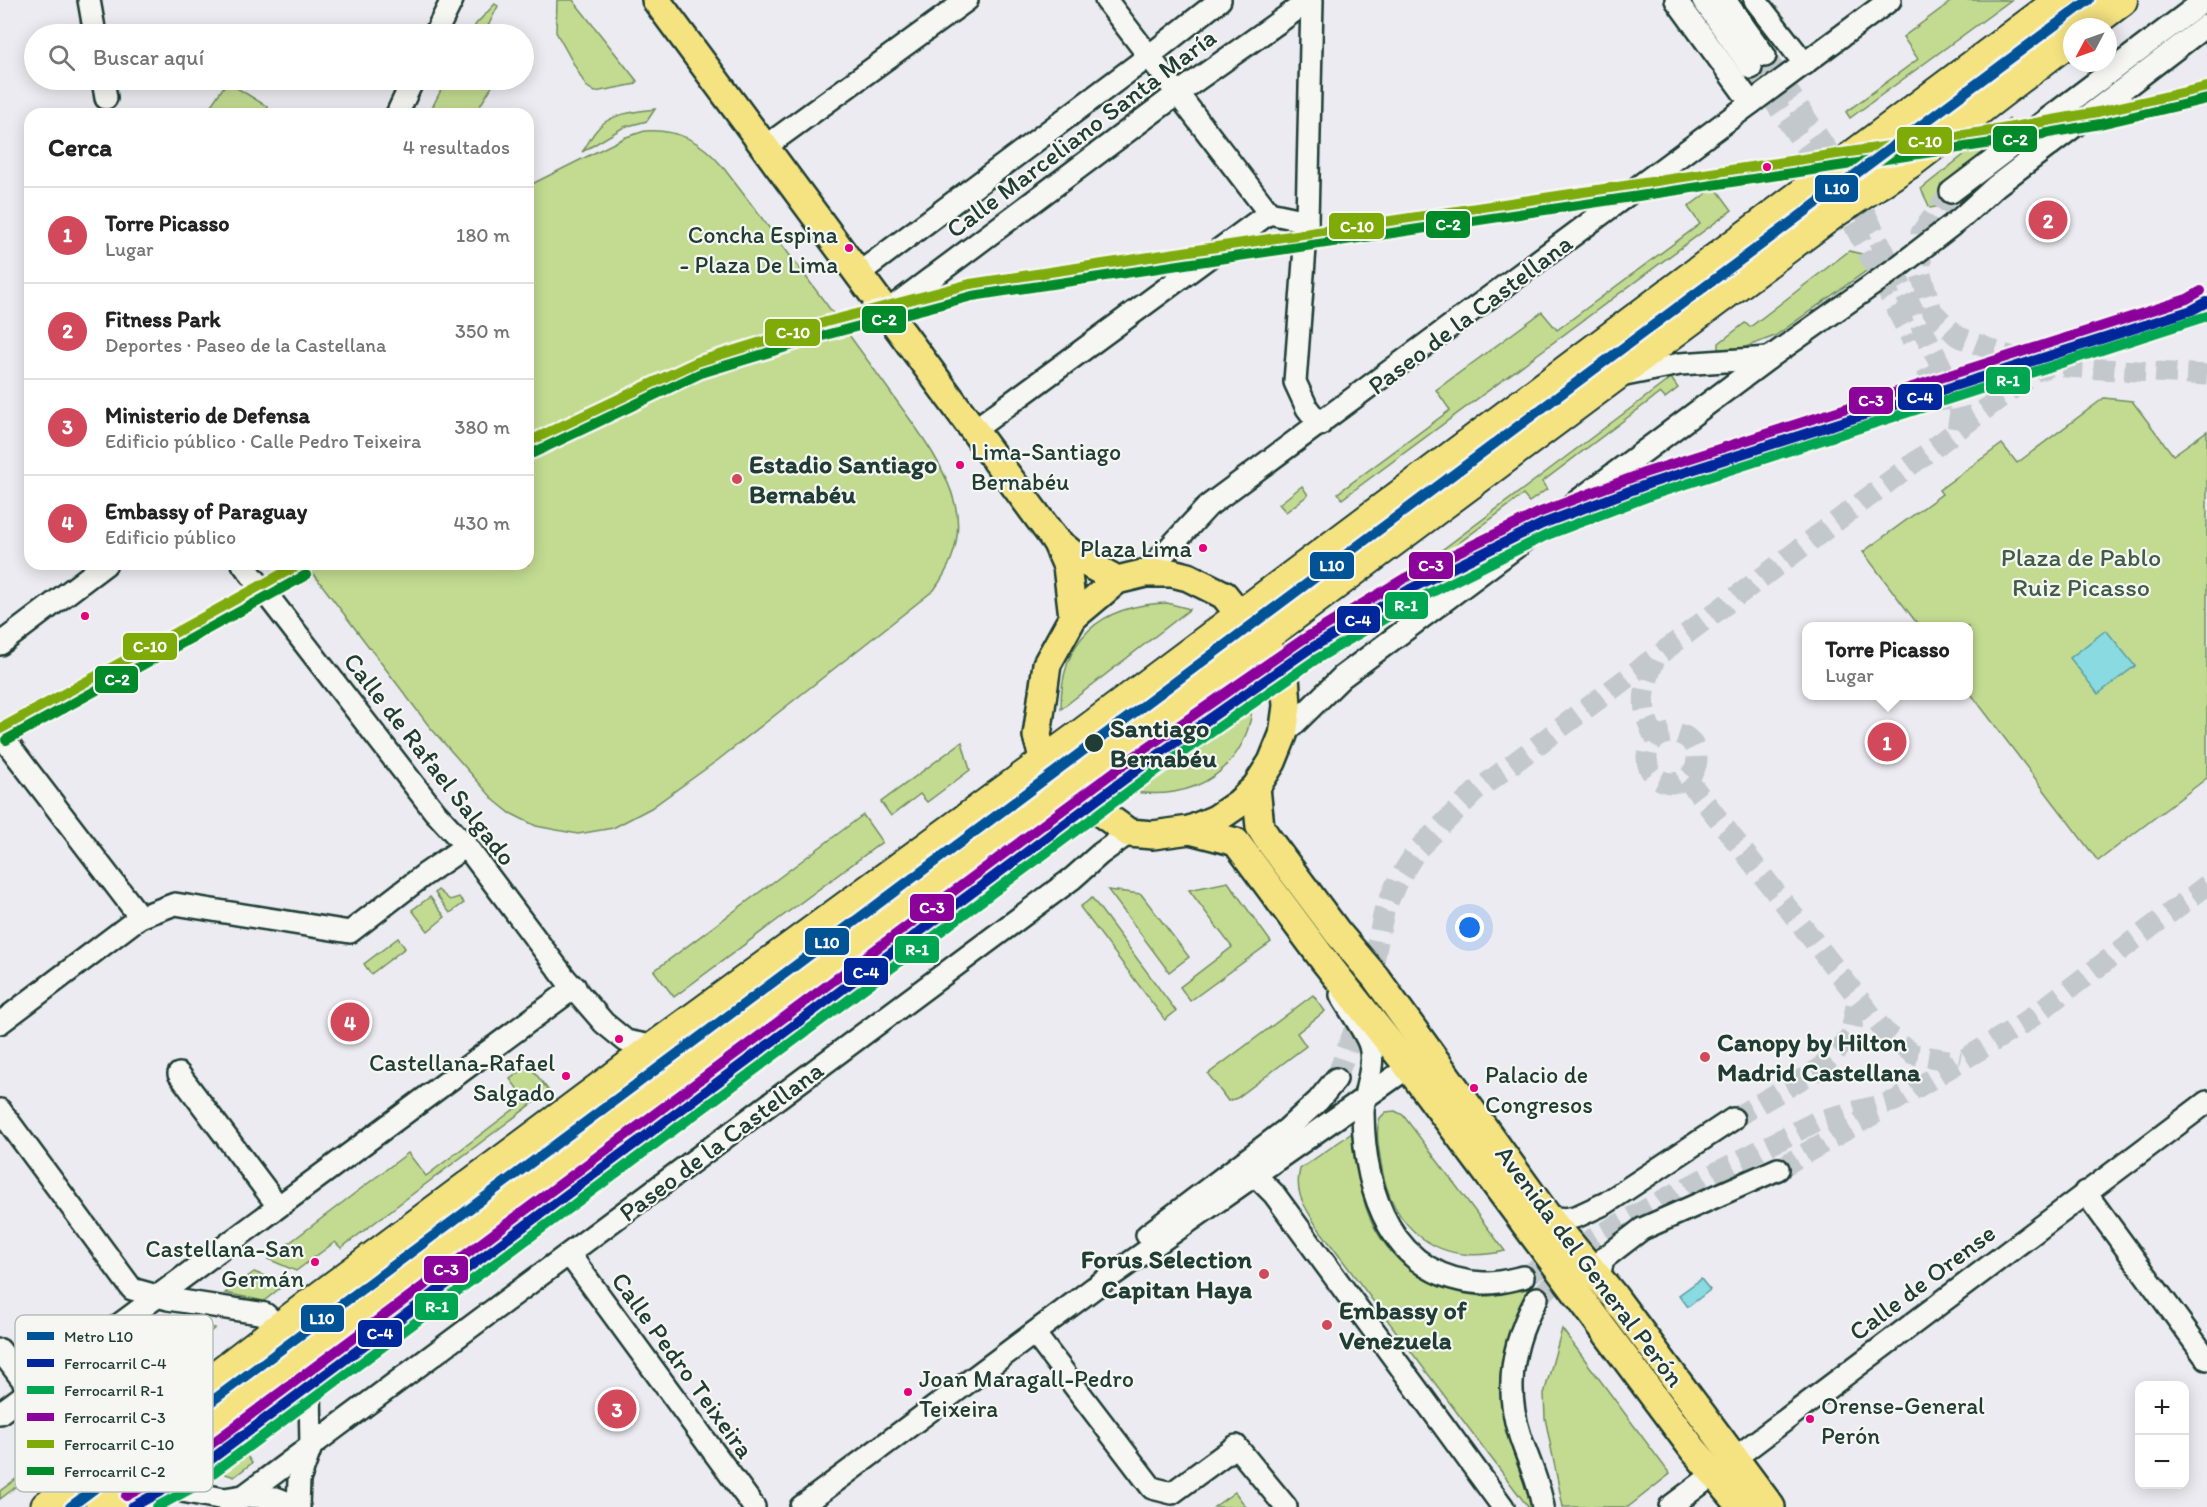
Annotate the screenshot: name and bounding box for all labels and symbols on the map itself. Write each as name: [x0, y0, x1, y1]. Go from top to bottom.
north arrow: [2063, 18, 2117, 72]
street label: Calle Marceliano Santa María: [940, 21, 1222, 245]
line badge: C-2: [1992, 125, 2038, 153]
line badge: C-10: [1896, 126, 1953, 155]
text: C-2: [2002, 130, 2028, 149]
text: C-10: [1908, 132, 1942, 151]
unlabelled marker: [1761, 161, 1773, 173]
line badge: L10: [1814, 174, 1859, 203]
text: L10: [1824, 179, 1850, 198]
pin: 2: [2028, 198, 2068, 242]
line badge: C-2: [1425, 210, 1471, 239]
line badge: C-10: [1328, 212, 1385, 240]
text: C-2: [1435, 215, 1461, 234]
text: C-10: [1340, 217, 1374, 236]
place label: Concha Espina - Plaza De Lima: [679, 220, 838, 279]
street label: Paseo de la Castellana: [1362, 226, 1579, 401]
marker: Concha Espina - Plaza De Lima: [843, 242, 855, 254]
line badge: C-2: [861, 305, 907, 334]
text: C-2: [871, 310, 897, 329]
line badge: C-10: [764, 318, 821, 347]
text: C-10: [776, 323, 810, 342]
line badge: R-1: [1985, 366, 2031, 395]
text: R-1: [1996, 371, 2020, 390]
line badge: C-4: [1897, 383, 1943, 411]
line badge: C-3: [1848, 386, 1894, 415]
text: C-4: [1907, 388, 1934, 407]
text: C-3: [1858, 391, 1884, 410]
place label: Lima-Santiago Bernabéu: [971, 437, 1121, 496]
place label: Estadio Santiago Bernabéu: [749, 448, 937, 510]
marker: Lima-Santiago Bernabéu: [954, 459, 966, 471]
marker: Estadio Santiago Bernabéu: [730, 472, 744, 486]
place label: Plaza Lima: [1080, 534, 1192, 563]
park label: Plaza de Pablo Ruiz Picasso: [2001, 541, 2161, 603]
marker: Plaza Lima: [1197, 542, 1209, 554]
line badge: L10: [1309, 551, 1355, 580]
line badge: C-3: [1408, 551, 1454, 580]
text: L10: [1319, 556, 1345, 575]
text: C-3: [1418, 556, 1444, 575]
line badge: R-1: [1384, 591, 1429, 620]
text: R-1: [1394, 596, 1418, 615]
line badge: C-4: [1336, 605, 1381, 634]
unlabelled marker: [79, 610, 91, 622]
text: C-4: [1345, 611, 1372, 630]
line badge: C-10: [122, 632, 178, 661]
text: C-10: [133, 637, 167, 656]
street label: Calle de Rafael Salgado: [337, 646, 523, 872]
line badge: C-2: [94, 665, 139, 694]
text: C-2: [104, 670, 130, 689]
place label: Santiago Bernabéu: [1110, 712, 1217, 774]
pin: 1: [1868, 720, 1906, 764]
marker: Santiago Bernabéu: [1083, 732, 1105, 754]
line badge: C-3: [909, 893, 955, 922]
text: C-3: [919, 898, 945, 917]
your location: [1455, 913, 1484, 942]
line badge: L10: [804, 927, 850, 956]
text: L10: [814, 933, 840, 952]
line badge: R-1: [894, 935, 940, 964]
text: R-1: [905, 940, 929, 959]
line badge: C-4: [843, 957, 889, 986]
text: C-4: [853, 963, 880, 982]
pin: 4: [330, 1000, 370, 1044]
place label: Canopy by Hilton Madrid Castellana: [1717, 1026, 1921, 1088]
unlabelled marker: [613, 1033, 625, 1045]
place label: Castellana-Rafael Salgado: [369, 1048, 555, 1107]
marker: Canopy by Hilton Madrid Castellana: [1698, 1050, 1712, 1064]
street label: Paseo de la Castellana: [613, 1053, 830, 1228]
place label: Palacio de Congresos: [1485, 1060, 1593, 1119]
marker: Castellana-Rafael Salgado: [560, 1070, 572, 1082]
marker: Palacio de Congresos: [1468, 1082, 1480, 1094]
street label: Avenida del General Perón: [1489, 1139, 1692, 1394]
street label: Calle de Orense: [1842, 1217, 2002, 1347]
place label: Castellana-San Germán: [145, 1234, 304, 1293]
place label: Forus Selection Capitan Haya: [1081, 1243, 1252, 1305]
line badge: C-3: [423, 1255, 469, 1284]
marker: Castellana-San Germán: [309, 1256, 321, 1268]
text: C-3: [433, 1260, 459, 1279]
street label: Calle Pedro Teixeira: [605, 1265, 762, 1465]
marker: Forus Selection Capitan Haya: [1257, 1267, 1271, 1281]
line badge: R-1: [414, 1292, 459, 1321]
place label: Embassy of Venezuela: [1339, 1294, 1468, 1356]
text: R-1: [425, 1297, 449, 1316]
line badge: L10: [300, 1304, 345, 1333]
text: L10: [309, 1309, 335, 1328]
legend: [15, 1315, 213, 1492]
marker: Embassy of Venezuela: [1320, 1318, 1334, 1332]
line badge: C-4: [357, 1319, 403, 1348]
text: C-4: [367, 1324, 394, 1343]
text: Metro L10: [64, 1327, 133, 1346]
text: Ferrocarril C-4: [64, 1354, 167, 1373]
place label: Joan Maragall-Pedro Teixeira: [919, 1364, 1134, 1423]
text: Ferrocarril R-1: [64, 1381, 164, 1400]
pin: 3: [598, 1386, 636, 1432]
marker: Joan Maragall-Pedro Teixeira: [902, 1386, 914, 1398]
place label: Orense-General Perón: [1821, 1391, 1985, 1450]
text: Ferrocarril C-3: [64, 1408, 166, 1427]
marker: Orense-General Perón: [1804, 1413, 1816, 1425]
text: Ferrocarril C-10: [64, 1435, 174, 1454]
text: Ferrocarril C-2: [64, 1462, 166, 1481]

